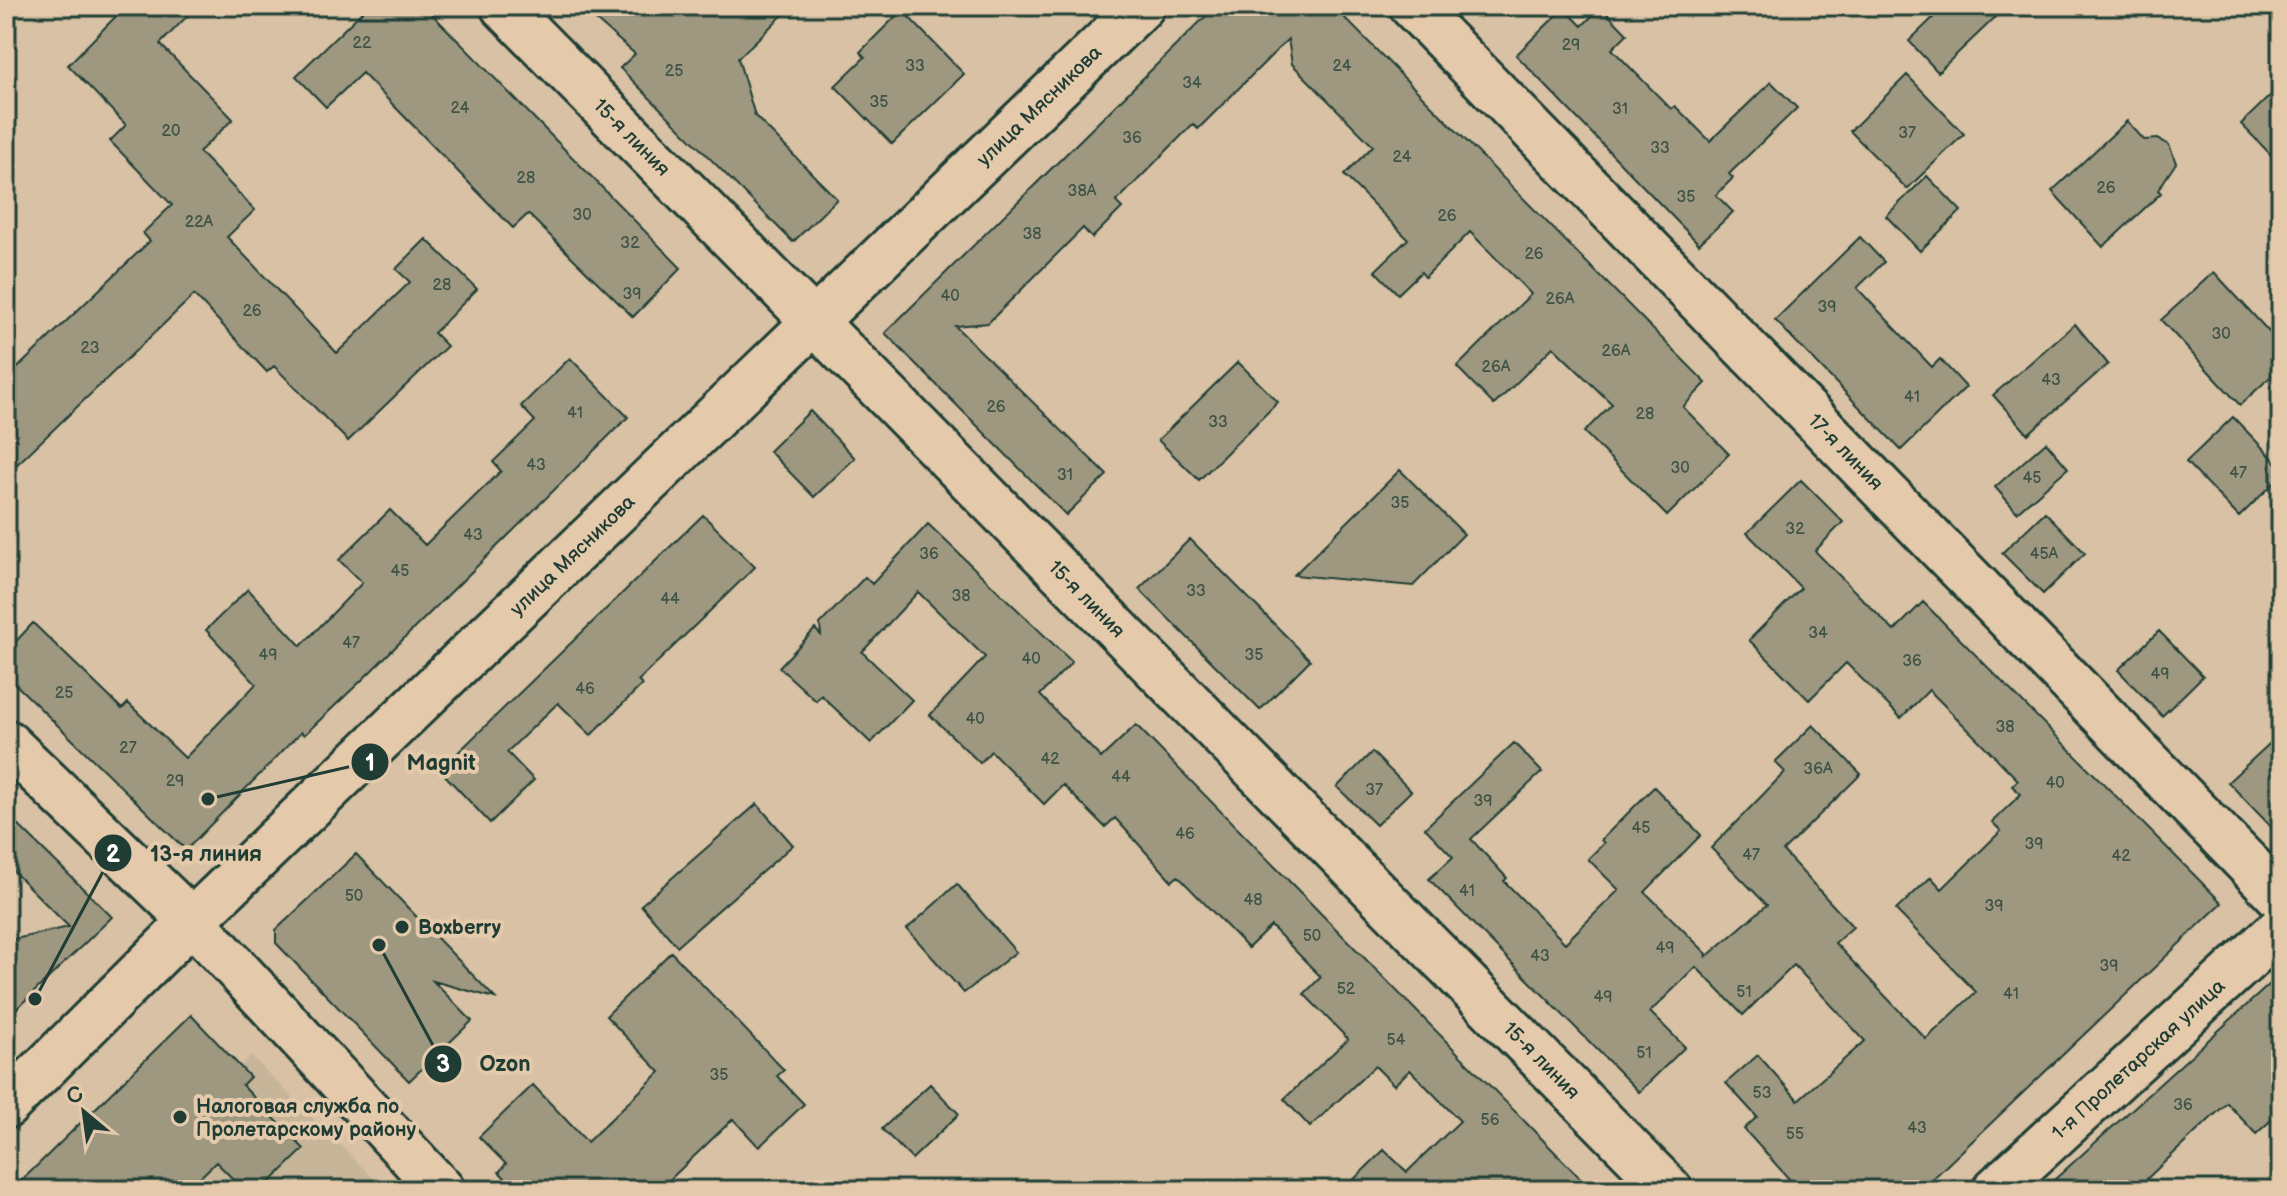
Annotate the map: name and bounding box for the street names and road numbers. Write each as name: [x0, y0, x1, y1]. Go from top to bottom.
street label: улица Мясникова: [972, 40, 1107, 172]
street label: 15-я линия: [588, 94, 675, 182]
street label: 17-я линия: [1803, 409, 1888, 496]
street label: улица Мясникова: [505, 490, 640, 621]
street label: 15-я линия: [1043, 555, 1130, 643]
street label: 1-я Пролетарская улица: [2047, 974, 2230, 1145]
street label: 15-я линия: [1498, 1017, 1585, 1105]

